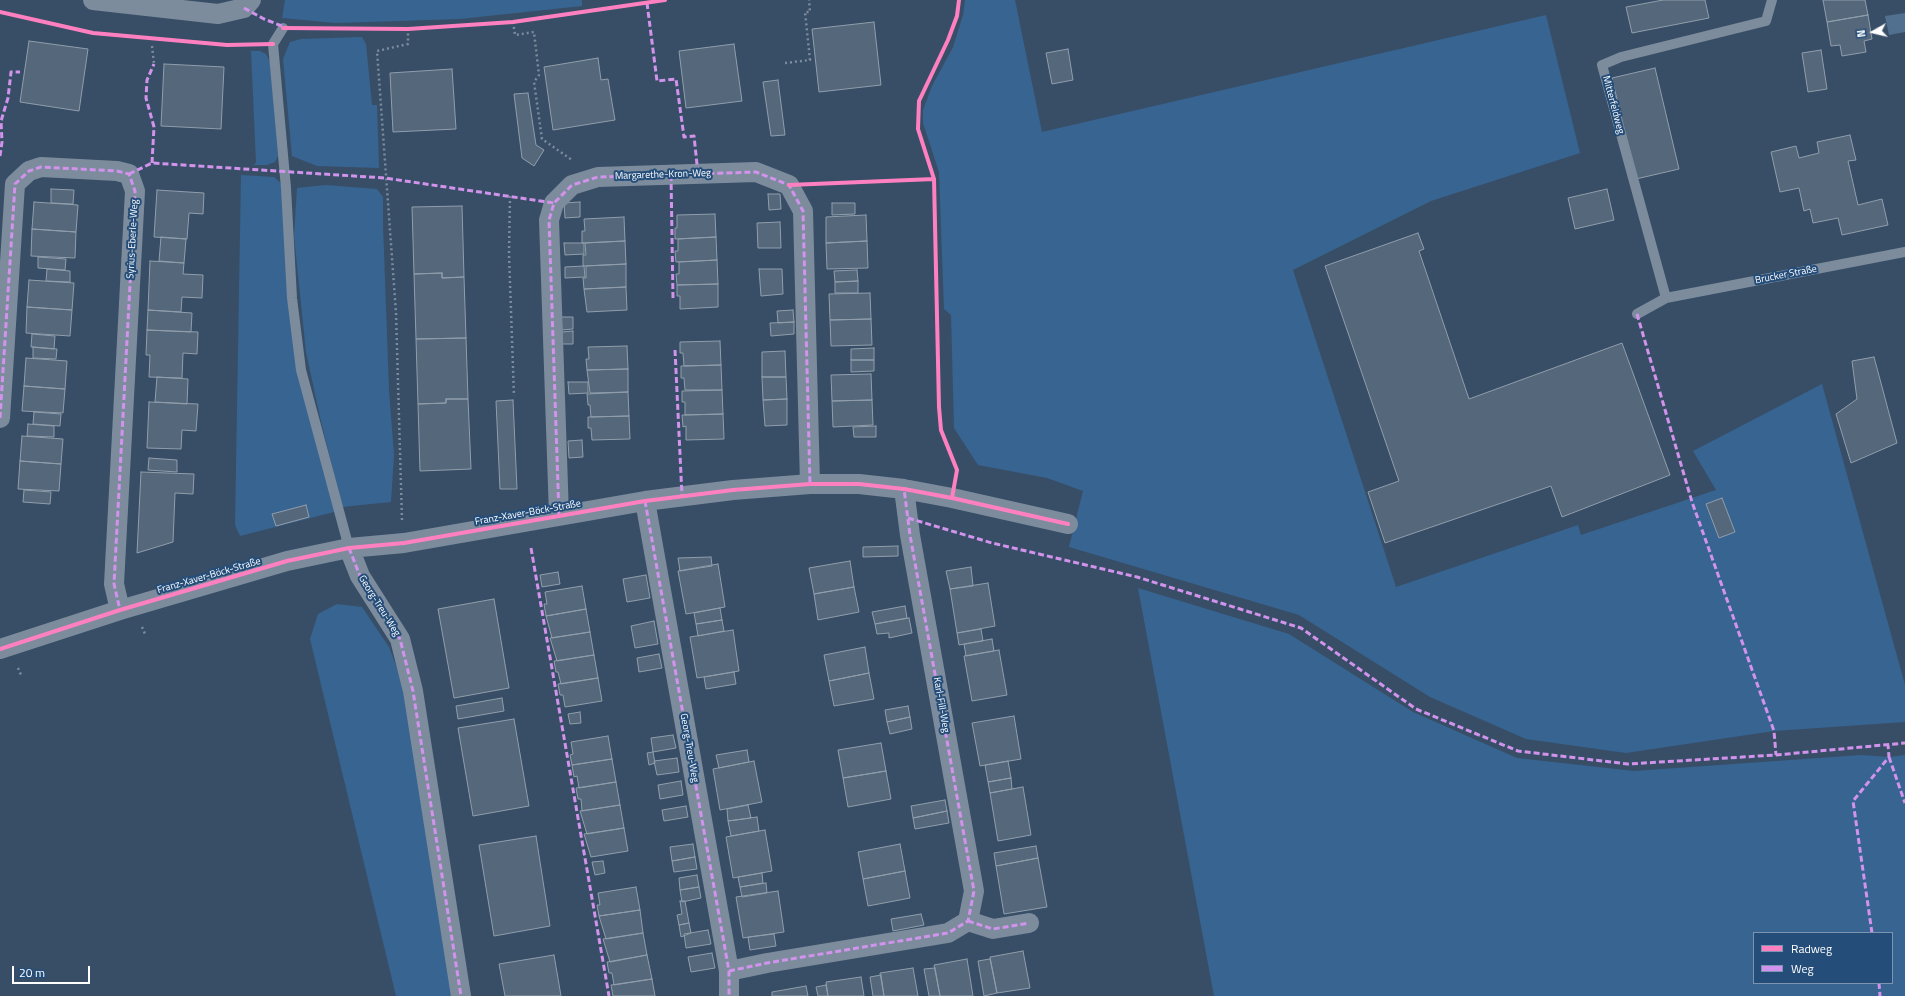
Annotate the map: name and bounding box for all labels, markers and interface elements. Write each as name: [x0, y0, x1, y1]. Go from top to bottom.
north arrow: [1853, 12, 1893, 52]
text: N: [1853, 29, 1870, 39]
street label: Mitterfeldweg: [1599, 75, 1627, 135]
street label: Margarethe-Kron-Weg: [615, 167, 711, 183]
street label: Syrius-Eberle-Weg: [125, 199, 141, 279]
street label: Brucker Straße: [1754, 263, 1818, 287]
street label: Franz-Xaver-Böck-Straße: [474, 498, 582, 528]
street label: Franz-Xaver-Böck-Straße: [156, 555, 262, 597]
street label: Georg-Treu-Weg: [355, 573, 403, 639]
street label: Karl-Fill-Weg: [930, 676, 952, 734]
street label: Georg-Treu-Weg: [677, 713, 701, 783]
legend: [1753, 932, 1893, 984]
text: Radweg: [1791, 939, 1832, 958]
scale bar: [14, 958, 92, 984]
text: Weg: [1791, 959, 1814, 978]
text: 20 m: [19, 963, 45, 982]

